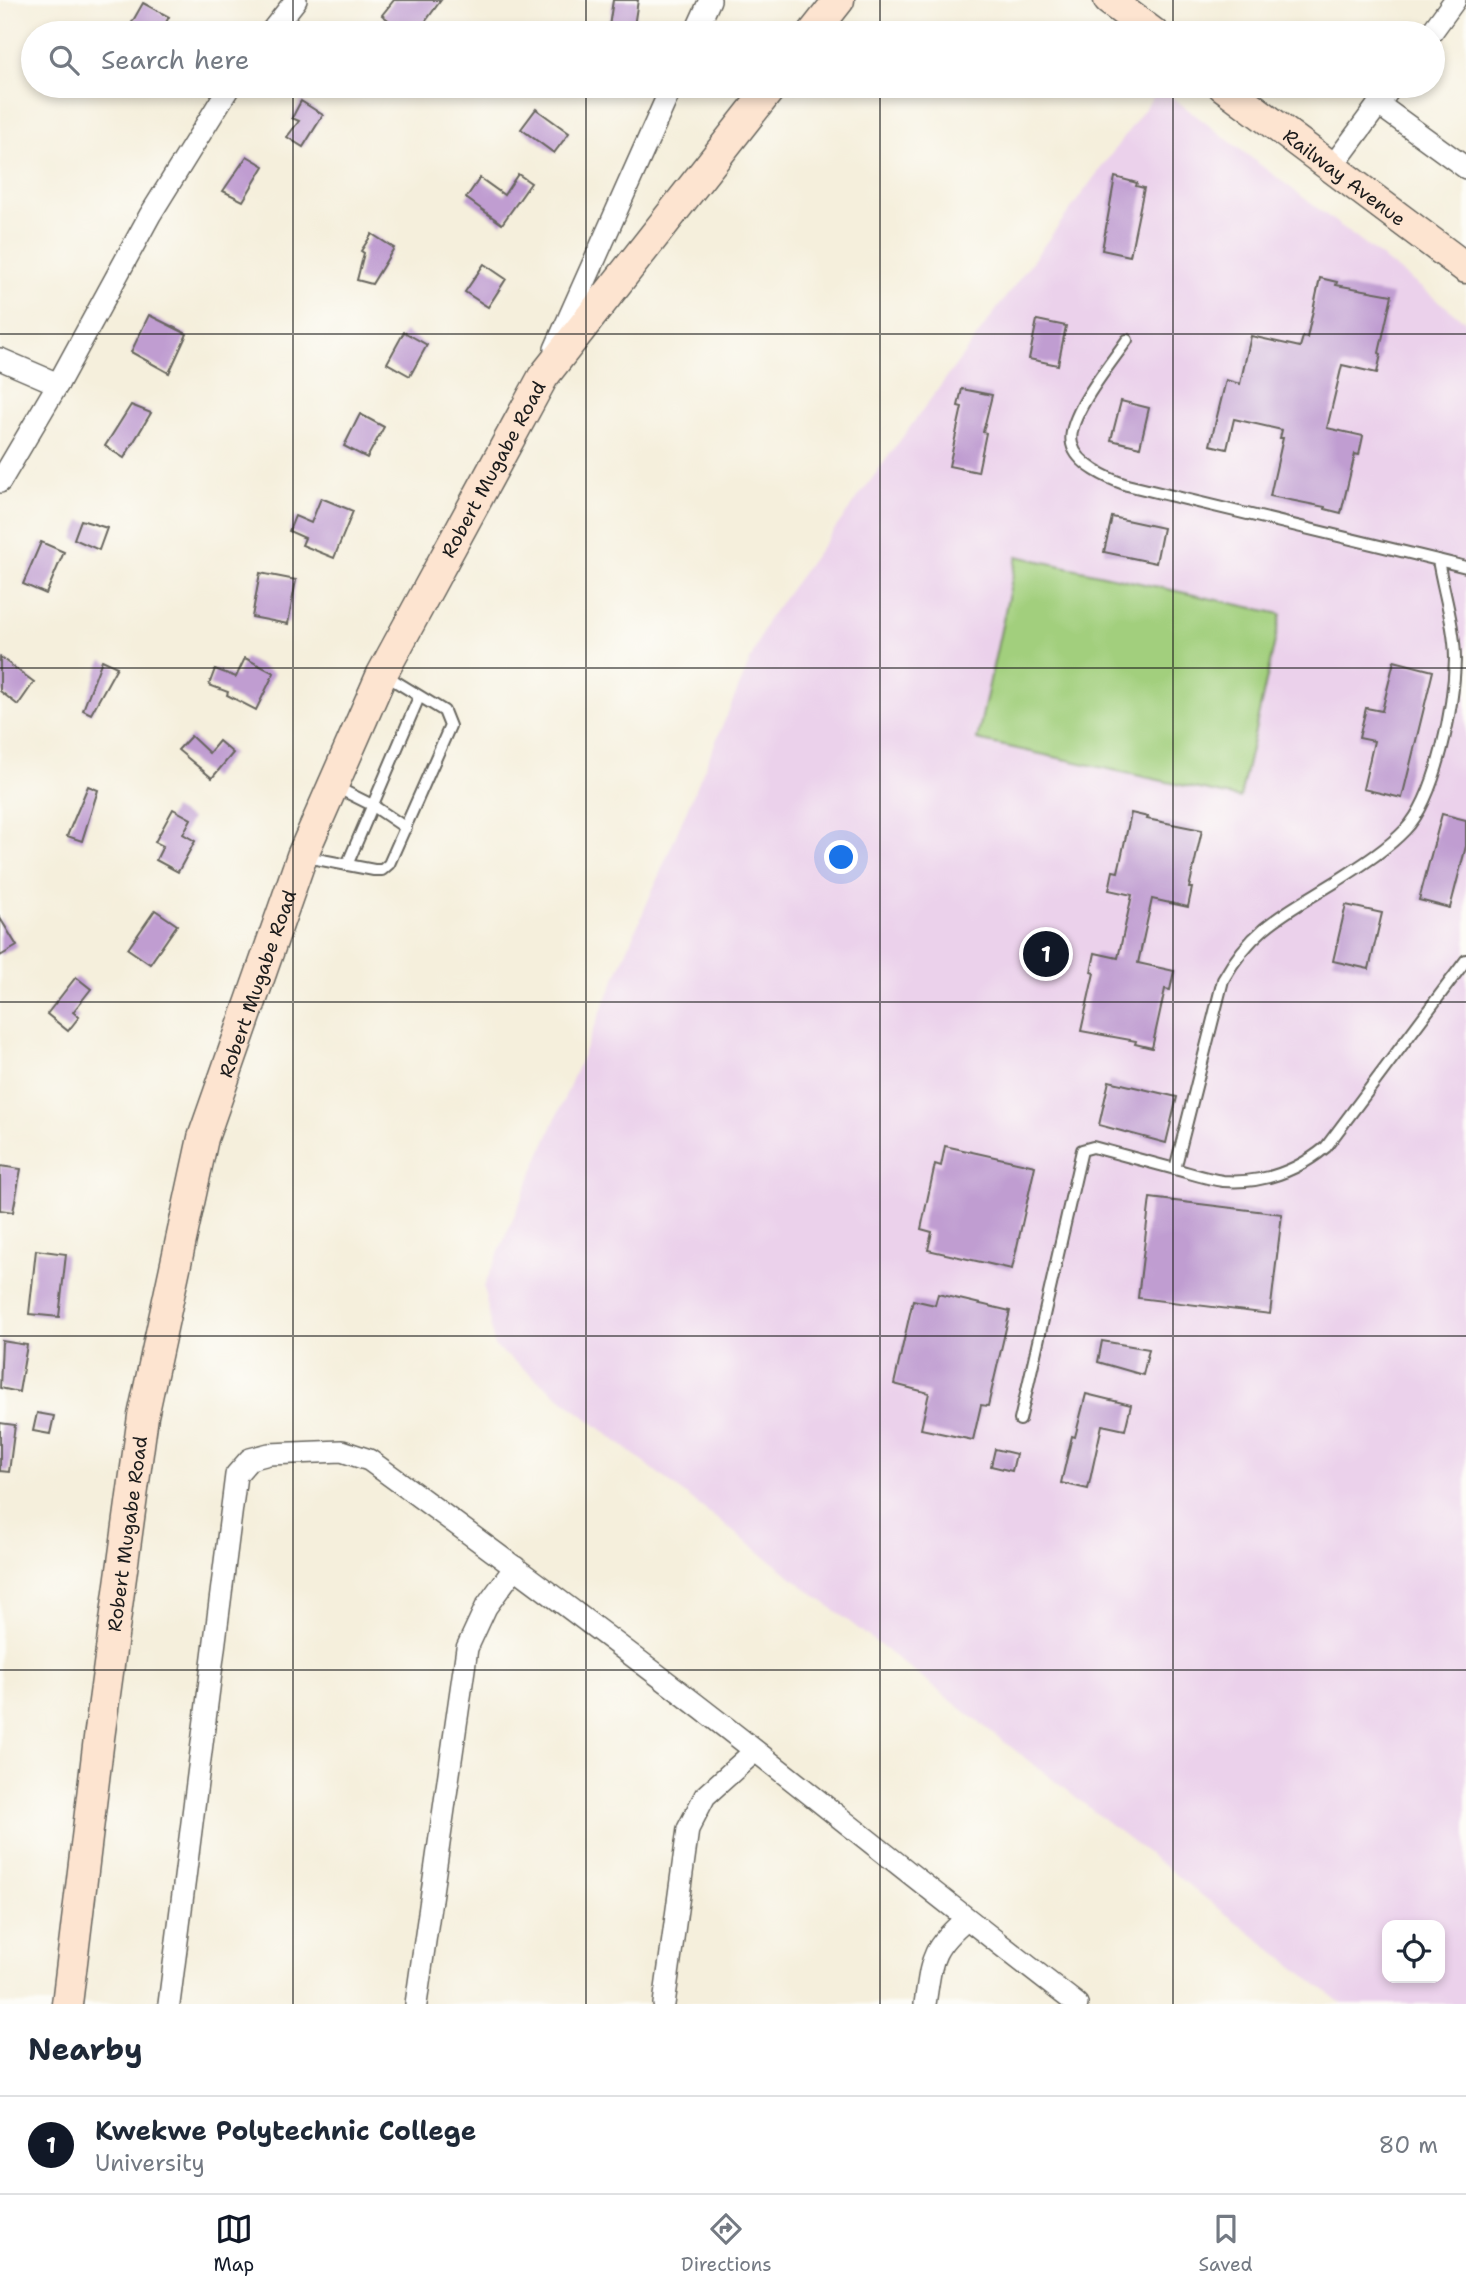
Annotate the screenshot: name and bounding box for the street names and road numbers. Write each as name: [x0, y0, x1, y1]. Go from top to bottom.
street label: Railway Avenue: [1278, 123, 1411, 231]
street label: Robert Mugabe Road: [435, 376, 551, 562]
street label: Robert Mugabe Road: [213, 886, 302, 1081]
street label: Robert Mugabe Road: [101, 1434, 153, 1633]

